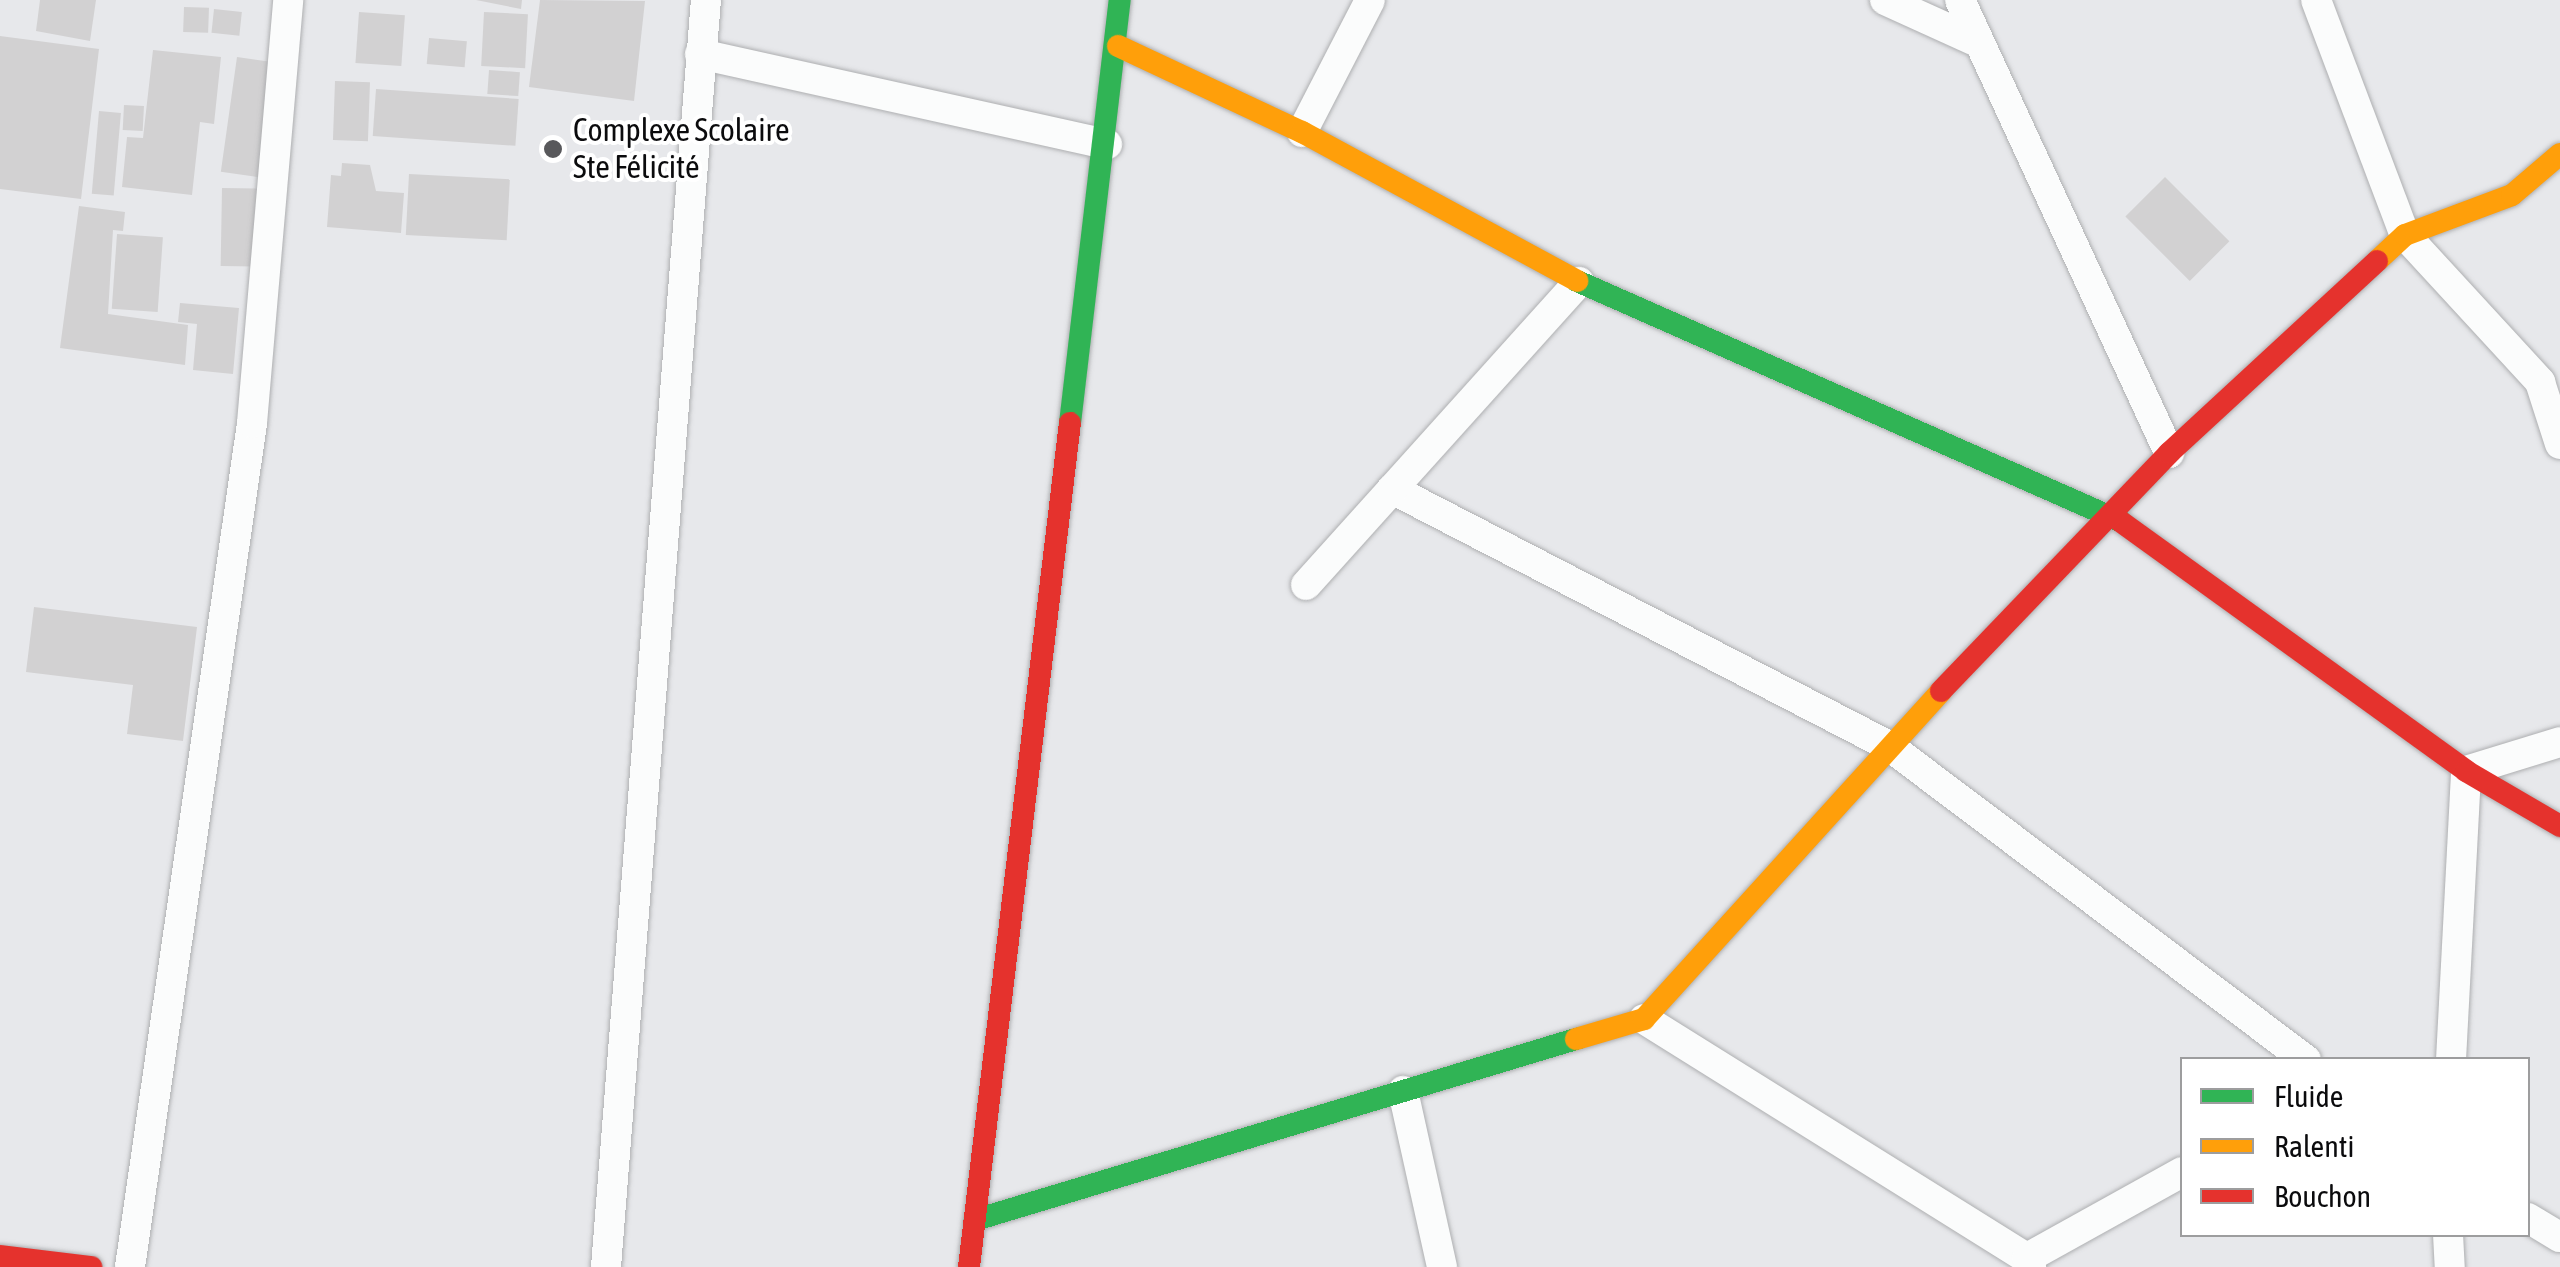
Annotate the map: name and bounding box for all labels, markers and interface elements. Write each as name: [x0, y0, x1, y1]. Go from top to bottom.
place label: Complexe Scolaire Ste Félicité: [573, 112, 790, 187]
marker: Complexe Scolaire Ste Félicité: [542, 138, 564, 160]
legend: [2180, 1057, 2530, 1237]
text: Fluide: [2274, 1079, 2343, 1113]
text: Ralenti: [2274, 1129, 2354, 1163]
text: Bouchon: [2274, 1179, 2371, 1213]

